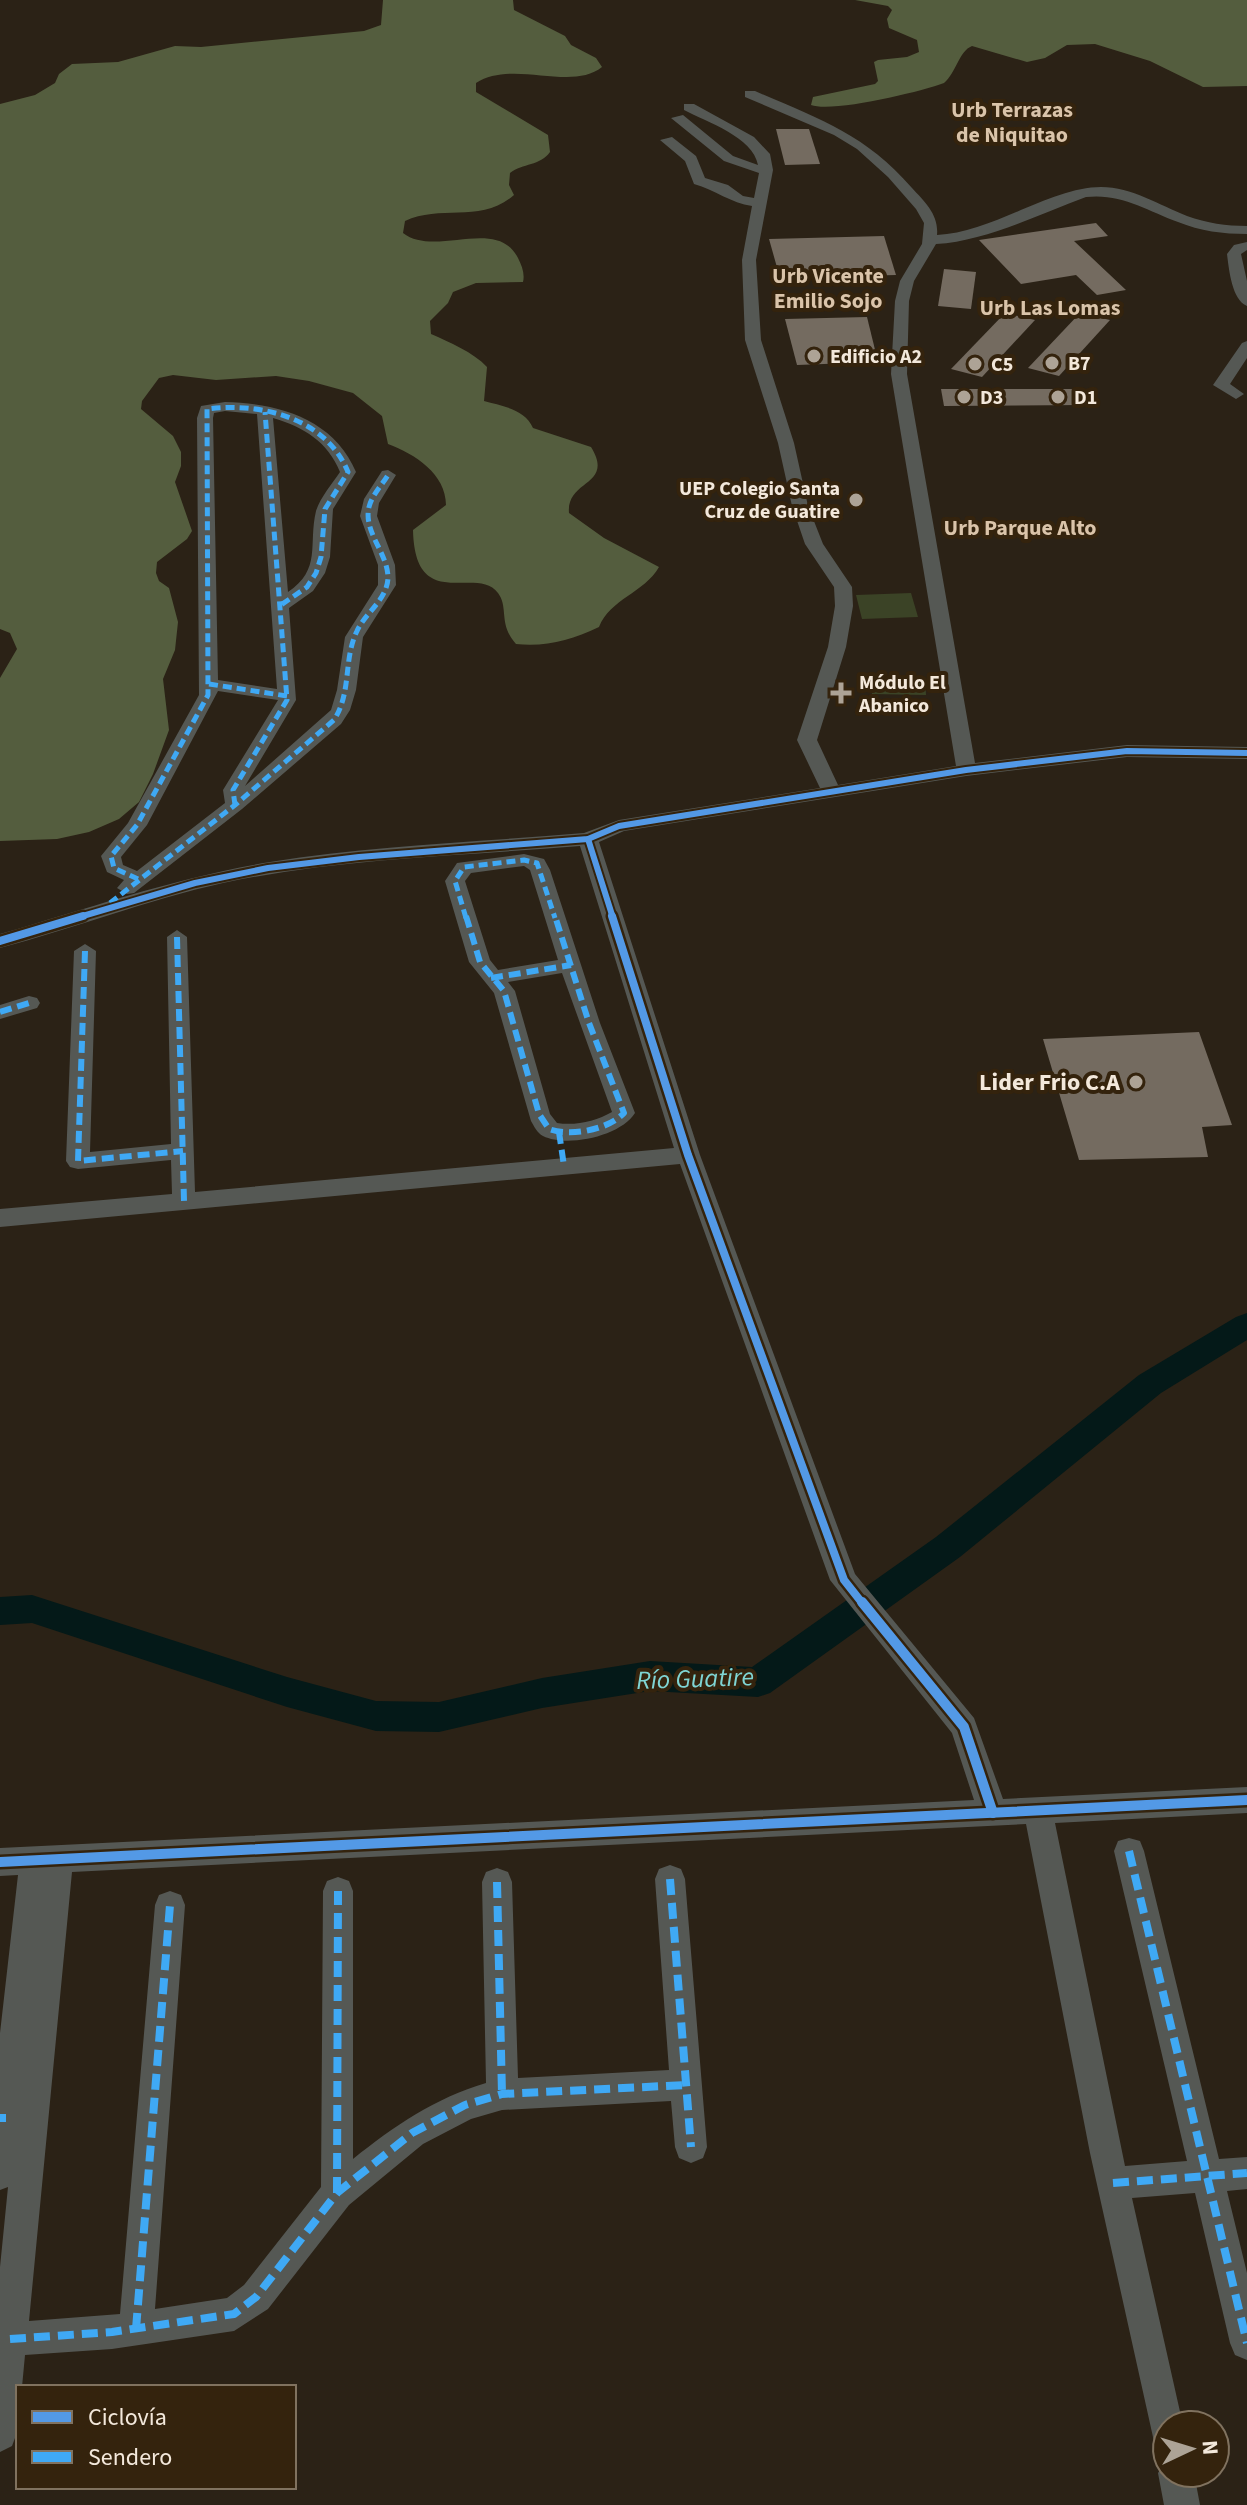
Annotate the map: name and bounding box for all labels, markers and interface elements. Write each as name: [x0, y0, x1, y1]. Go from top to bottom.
district label: Urb Terrazas de Niquitao: [951, 94, 1073, 151]
district label: Urb Vicente Emilio Sojo: [772, 260, 884, 317]
district label: Urb Las Lomas: [979, 292, 1121, 324]
place label: Edificio A2: [830, 343, 922, 371]
marker: Edificio A2: [805, 347, 823, 365]
place label: B7: [1068, 350, 1091, 378]
place label: C5: [991, 351, 1013, 379]
marker: B7: [1043, 354, 1061, 372]
marker: C5: [966, 355, 984, 373]
place label: D3: [980, 384, 1003, 412]
place label: D1: [1074, 384, 1097, 412]
marker: D3: [955, 388, 973, 406]
marker: D1: [1049, 388, 1067, 406]
place label: UEP Colegio Santa Cruz de Guatire: [679, 475, 840, 526]
marker: UEP Colegio Santa Cruz de Guatire: [847, 491, 865, 509]
district label: Urb Parque Alto: [944, 512, 1096, 544]
place label: Módulo El Abanico: [858, 669, 946, 720]
marker: Módulo El Abanico: [830, 682, 852, 704]
place label: Lider Frio C.A: [979, 1065, 1120, 1100]
marker: Lider Frio C.A: [1127, 1073, 1145, 1091]
water label: Río Guatire: [636, 1658, 754, 1699]
legend: [16, 2385, 296, 2489]
text: Ciclovía: [88, 2400, 167, 2435]
north arrow: [1151, 2409, 1231, 2489]
text: N: [1193, 2439, 1226, 2456]
text: Sendero: [88, 2440, 172, 2475]

